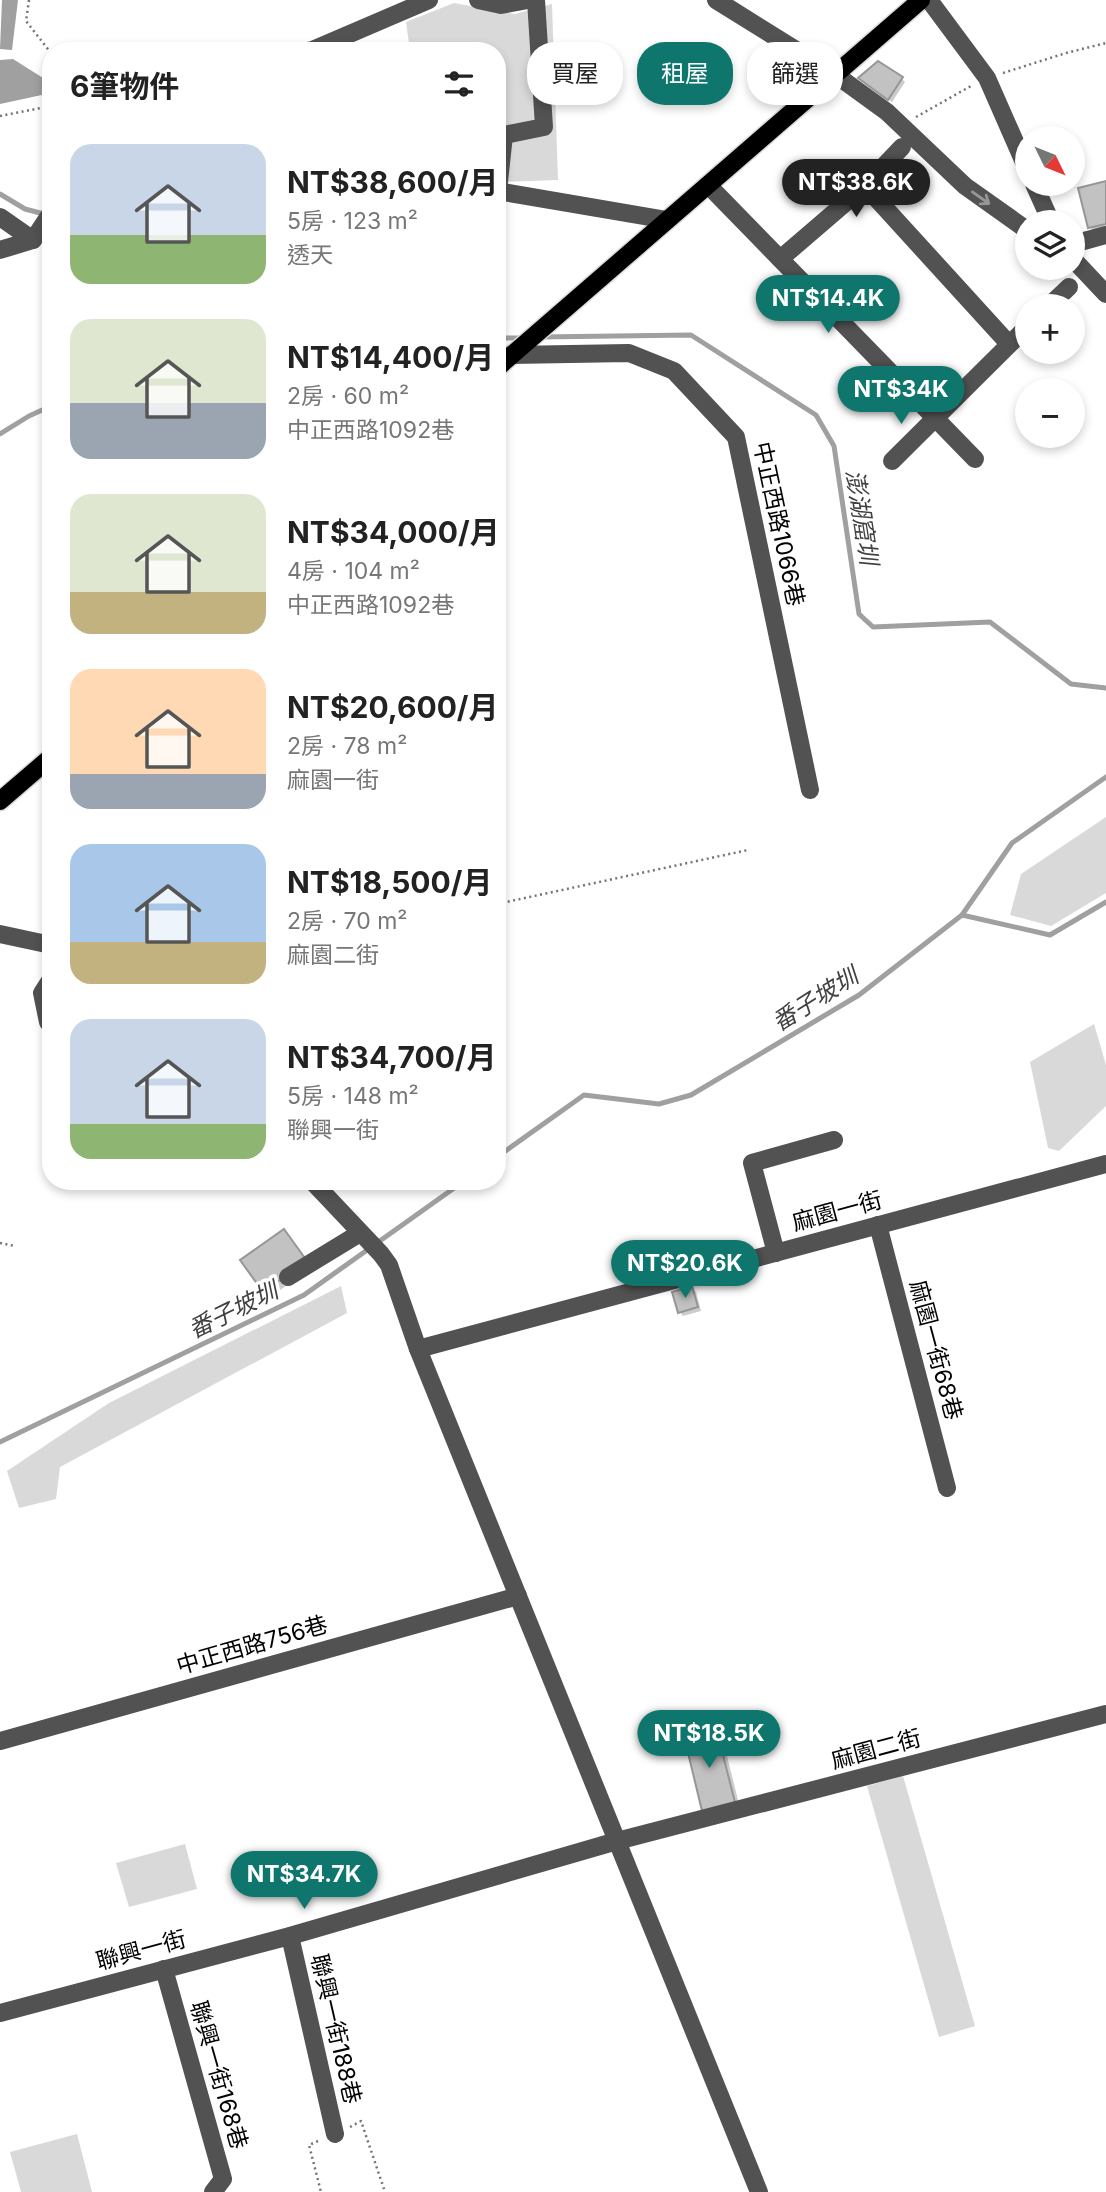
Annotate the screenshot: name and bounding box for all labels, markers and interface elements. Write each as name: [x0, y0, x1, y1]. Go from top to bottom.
chip: 買屋: [527, 42, 623, 105]
chip: 租屋: [637, 42, 733, 105]
chip: 篩選: [747, 42, 843, 105]
icon: filters: [440, 65, 478, 103]
text: 6筆物件: [70, 68, 179, 104]
north arrow: [1015, 126, 1085, 196]
map controls: [1015, 126, 1085, 448]
pin: NT$38.6K: [784, 160, 928, 219]
text: NT$38,600/月: [287, 164, 499, 200]
text: NT$38.6K: [798, 168, 914, 196]
icon: home: [126, 172, 210, 256]
one-way arrow: [971, 191, 990, 205]
text: 5房 · 123 m²: [287, 207, 418, 235]
button: layers: [1015, 210, 1085, 280]
text: 透天: [287, 241, 333, 269]
pin: NT$14.4K: [756, 276, 900, 335]
text: NT$14.4K: [772, 284, 884, 312]
button: +: [1015, 294, 1085, 364]
text: NT$14,400/月: [287, 339, 494, 375]
icon: home: [126, 347, 210, 431]
pin: NT$34K: [844, 366, 958, 426]
text: NT$34K: [854, 375, 948, 403]
button: −: [1015, 378, 1085, 448]
text: 2房 · 60 m²: [287, 382, 409, 410]
text: 中正西路1092巷: [287, 416, 454, 444]
street label: 中正西路1066巷: [748, 439, 810, 609]
water label: 澎湖窟圳: [840, 467, 884, 570]
text: NT$34,000/月: [287, 514, 500, 550]
icon: home: [126, 522, 210, 606]
text: 4房 · 104 m²: [287, 557, 420, 585]
text: 中正西路1092巷: [287, 591, 454, 619]
text: NT$20,600/月: [287, 689, 499, 725]
icon: home: [126, 697, 210, 781]
text: 2房 · 78 m²: [287, 732, 407, 760]
text: 麻園一街: [287, 766, 379, 794]
text: NT$18,500/月: [287, 864, 492, 900]
icon: home: [126, 872, 210, 956]
text: 2房 · 70 m²: [287, 907, 408, 935]
text: 麻園二街: [287, 941, 379, 969]
water label: 番子坡圳: [767, 960, 866, 1037]
text: NT$34,700/月: [287, 1039, 497, 1075]
icon: home: [126, 1047, 210, 1131]
text: 5房 · 148 m²: [287, 1082, 419, 1110]
text: 聯興一街: [287, 1116, 379, 1144]
street label: 麻園一街: [789, 1186, 885, 1236]
pin: NT$20.6K: [613, 1240, 757, 1300]
text: NT$20.6K: [627, 1249, 743, 1277]
water label: 番子坡圳: [184, 1275, 285, 1344]
street label: 麻園一街68巷: [904, 1277, 968, 1423]
street label: 中正西路756巷: [173, 1610, 331, 1680]
pin: NT$18.5K: [637, 1710, 781, 1770]
text: NT$18.5K: [653, 1719, 765, 1747]
street label: 麻園二街: [828, 1724, 924, 1774]
pin: NT$34.7K: [232, 1852, 376, 1911]
text: NT$34.7K: [247, 1860, 361, 1888]
street label: 聯興一街: [93, 1925, 189, 1975]
street label: 聯興一街188巷: [305, 1951, 367, 2107]
street label: 聯興一街168巷: [184, 1998, 254, 2152]

